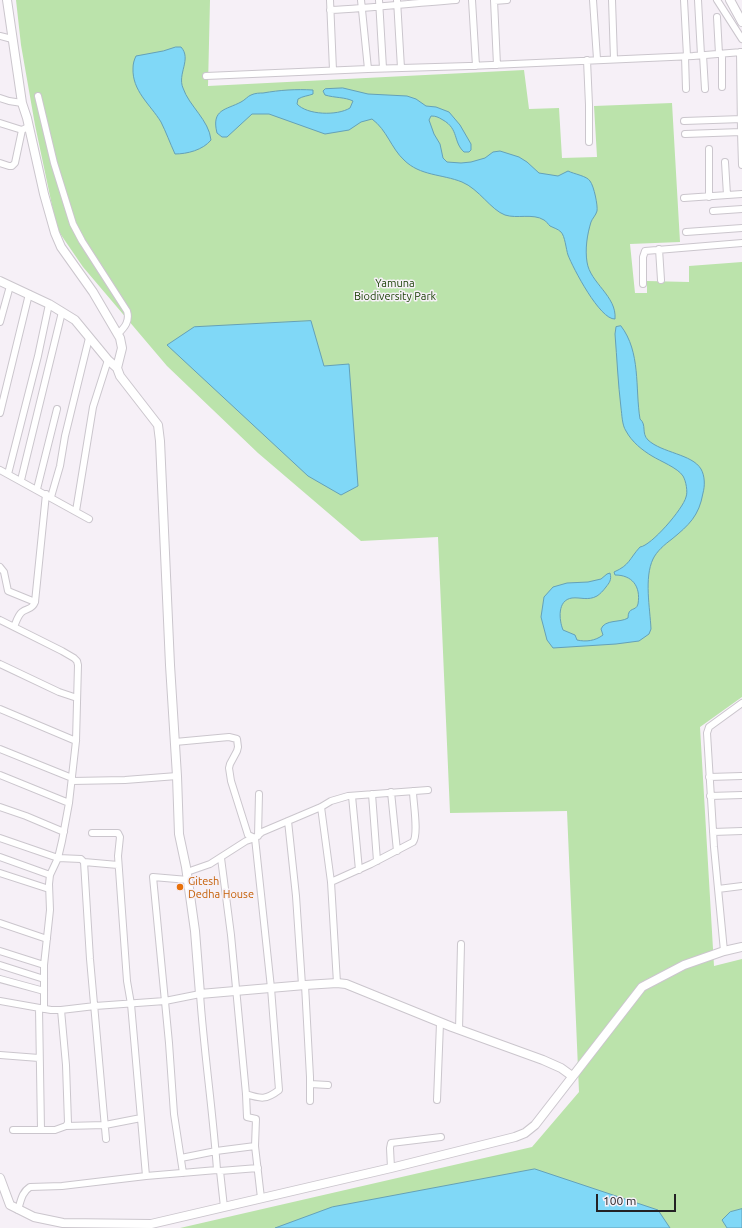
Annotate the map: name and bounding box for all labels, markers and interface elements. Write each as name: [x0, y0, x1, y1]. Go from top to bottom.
park label: Yamuna Biodiversity Park: [354, 276, 436, 302]
place label: Gitesh Dedha House: [188, 874, 254, 900]
marker: Gitesh Dedha House: [175, 882, 185, 892]
scale bar: [598, 1186, 678, 1212]
text: 100 m: [603, 1194, 636, 1207]

